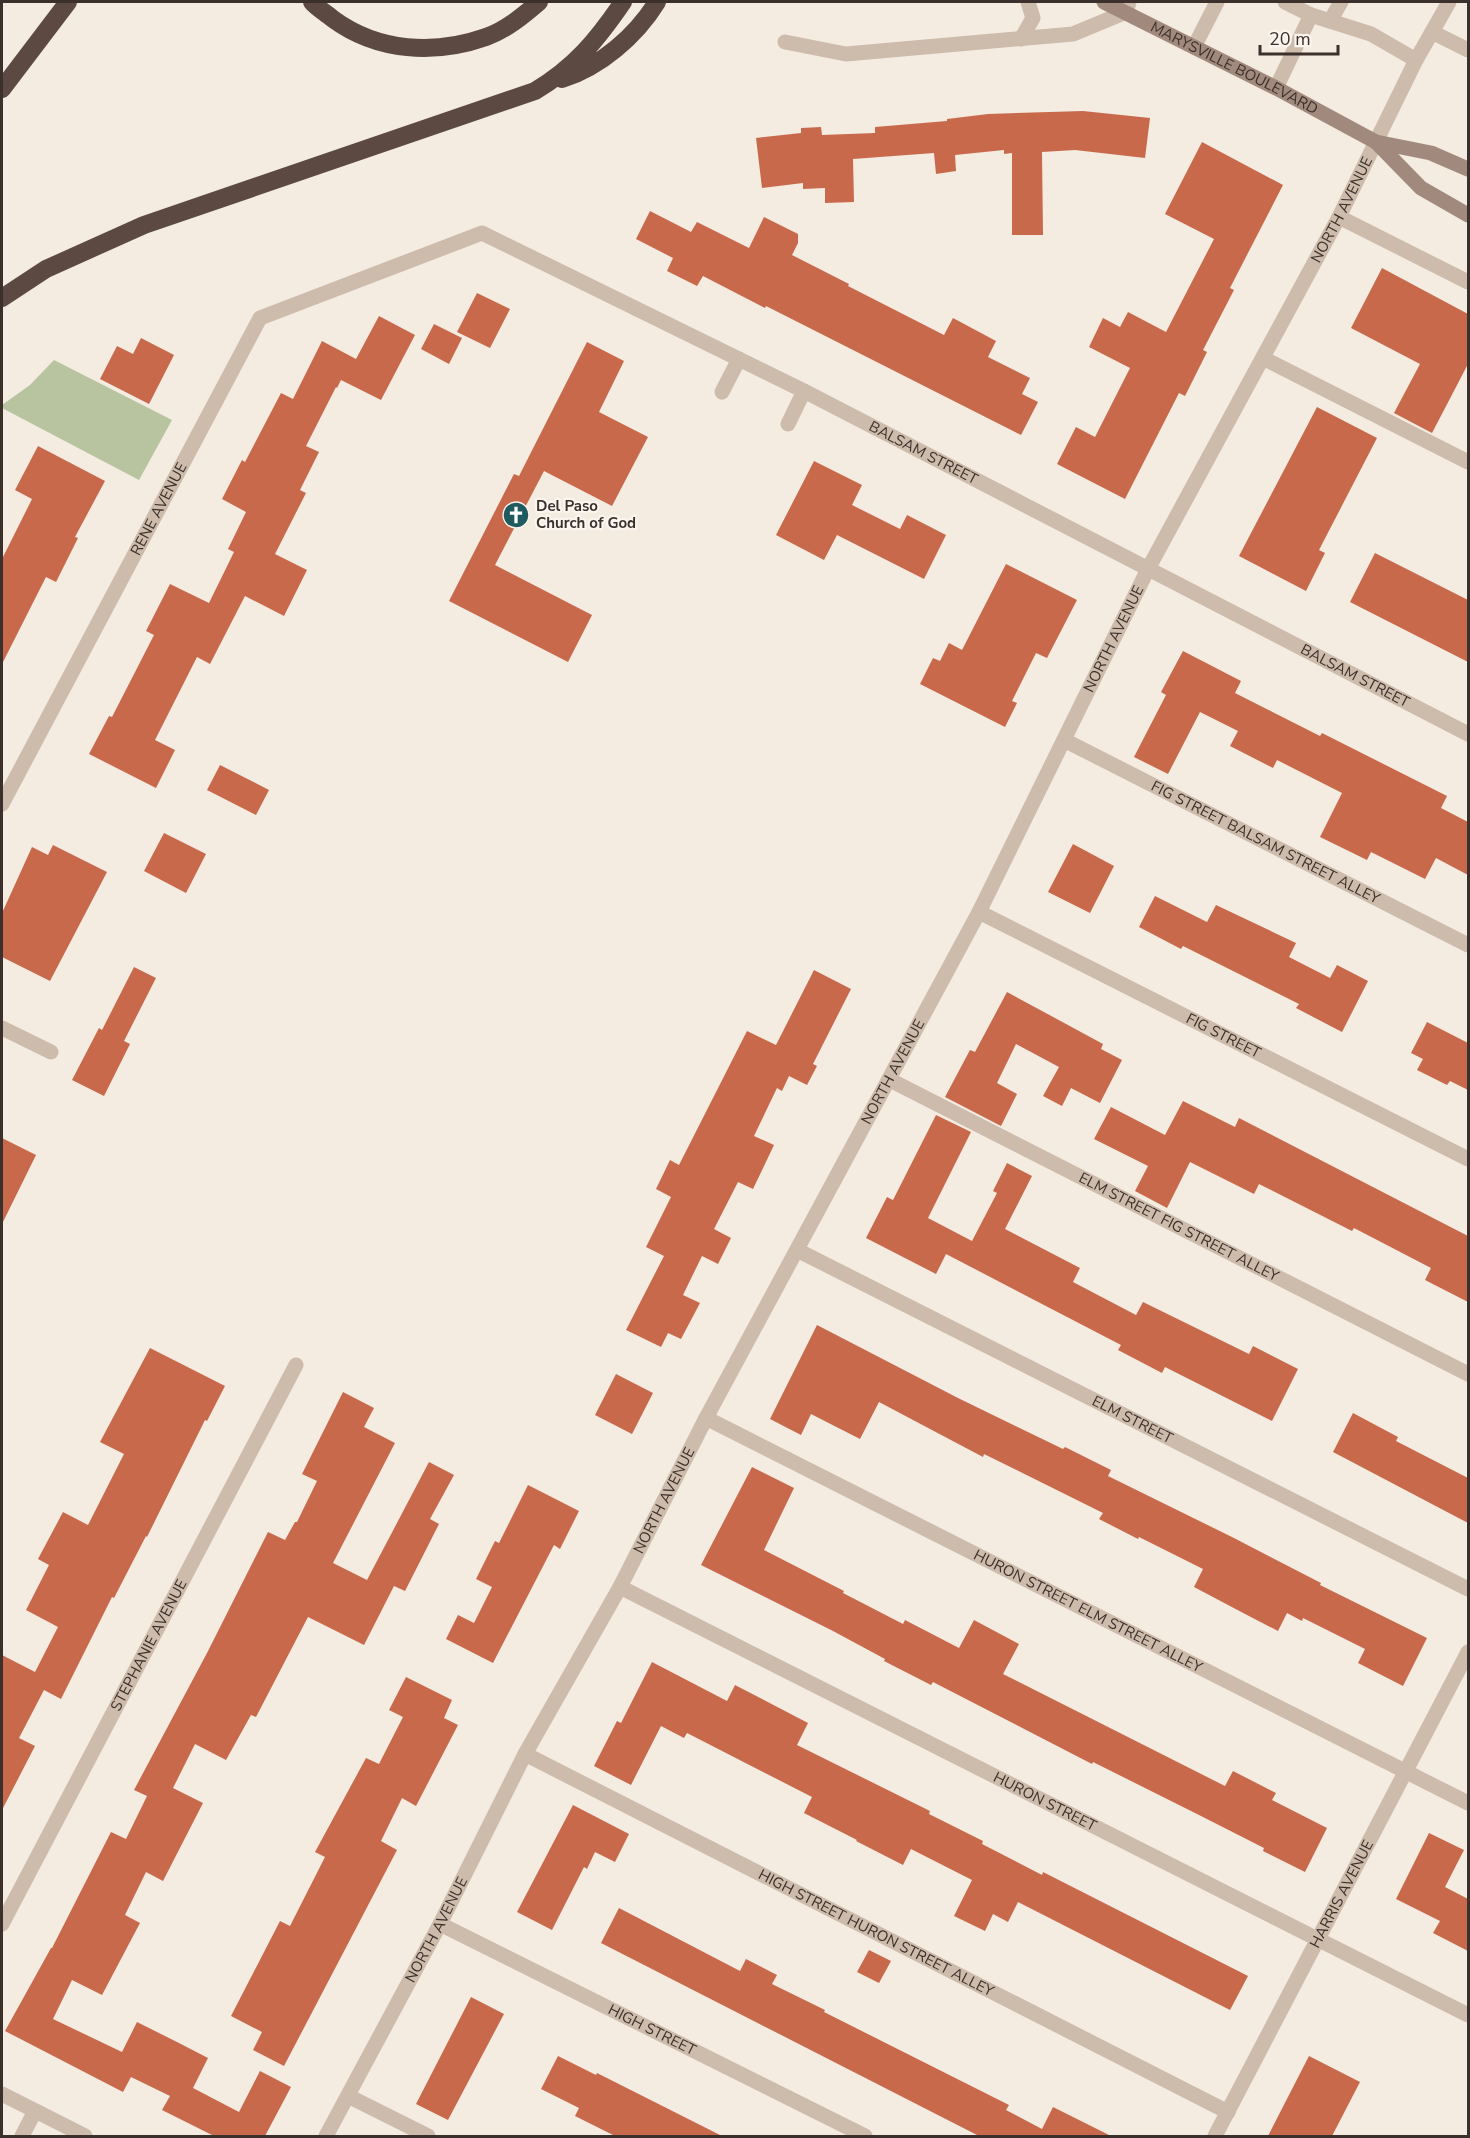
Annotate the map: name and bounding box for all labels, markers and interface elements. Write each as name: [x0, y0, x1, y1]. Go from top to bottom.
street label: MARYSVILLE BOULEVARD: [1147, 17, 1322, 119]
scale bar: [1260, 18, 1338, 56]
text: 20 m: [1269, 27, 1311, 51]
street label: NORTH AVENUE: [1306, 153, 1377, 266]
street label: BALSAM STREET: [865, 416, 981, 489]
street label: RENE AVENUE: [126, 459, 191, 559]
place label: Del Paso Church of God: [536, 496, 636, 533]
church icon: Del Paso Church of God: [501, 500, 531, 530]
street label: NORTH AVENUE: [1079, 582, 1148, 696]
street label: BALSAM STREET: [1297, 639, 1413, 712]
street label: FIG STREET BALSAM STREET ALLEY: [1148, 776, 1384, 909]
street label: FIG STREET: [1183, 1008, 1264, 1063]
street label: NORTH AVENUE: [856, 1016, 929, 1128]
street label: ELM STREET FIG STREET ALLEY: [1075, 1168, 1283, 1287]
street label: ELM STREET: [1089, 1391, 1176, 1448]
street label: NORTH AVENUE: [629, 1444, 699, 1557]
street label: HURON STREET ELM STREET ALLEY: [970, 1545, 1207, 1678]
street label: STEPHANIE AVENUE: [106, 1576, 192, 1715]
street label: HURON STREET: [990, 1767, 1100, 1836]
street label: HARRIS AVENUE: [1305, 1837, 1378, 1952]
street label: HIGH STREET HURON STREET ALLEY: [755, 1865, 998, 2002]
street label: NORTH AVENUE: [400, 1873, 472, 1986]
street label: HIGH STREET: [605, 1999, 699, 2060]

